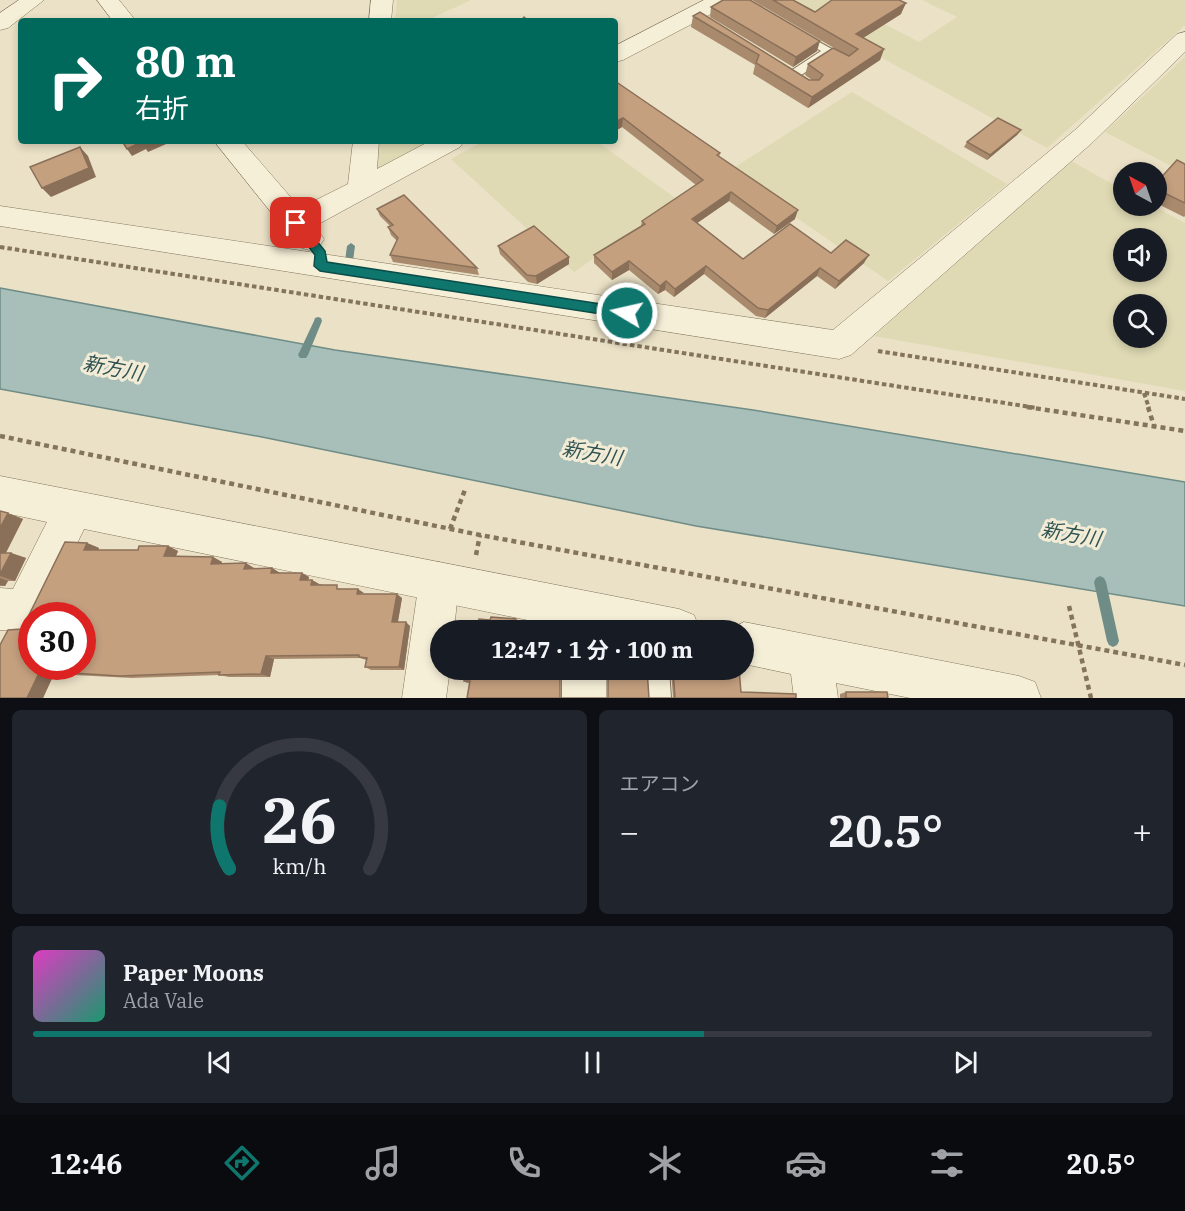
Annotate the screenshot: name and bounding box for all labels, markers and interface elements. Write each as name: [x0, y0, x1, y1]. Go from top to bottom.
text: 80 m: [135, 34, 236, 89]
icon: right: [36, 42, 114, 120]
text: 右折: [135, 90, 189, 125]
north arrow: [1113, 162, 1167, 216]
map controls: [1113, 162, 1167, 348]
pin: [270, 197, 321, 248]
icon: arrive: [279, 206, 312, 239]
button: sound: [1113, 228, 1167, 282]
position arrow: [595, 281, 659, 345]
button: search: [1113, 294, 1167, 348]
water label: 新方川: [81, 349, 147, 387]
water label: 新方川: [560, 434, 626, 471]
water label: 新方川: [1039, 515, 1105, 552]
speed limit sign: 30: [18, 602, 96, 680]
text: 12:47 · 1 分 · 100 m: [491, 635, 693, 664]
text: エアコン: [620, 770, 700, 797]
text: 26: [262, 779, 337, 860]
text: 20.5°: [828, 801, 943, 859]
text: −: [620, 810, 639, 853]
text: +: [1132, 810, 1152, 853]
text: km/h: [272, 852, 326, 880]
text: Paper Moons: [123, 958, 264, 987]
text: Ada Vale: [123, 987, 204, 1014]
icon: previous: [203, 1046, 236, 1079]
icon: pause: [576, 1046, 609, 1079]
icon: next: [949, 1046, 982, 1079]
icon: directions: [221, 1142, 263, 1184]
icon: music: [362, 1142, 404, 1184]
icon: phone: [503, 1142, 545, 1184]
icon: climate: [644, 1142, 686, 1184]
icon: car: [785, 1142, 827, 1184]
icon: filters: [926, 1142, 968, 1184]
text: 12:46: [49, 1146, 122, 1181]
text: 20.5°: [1067, 1146, 1135, 1181]

